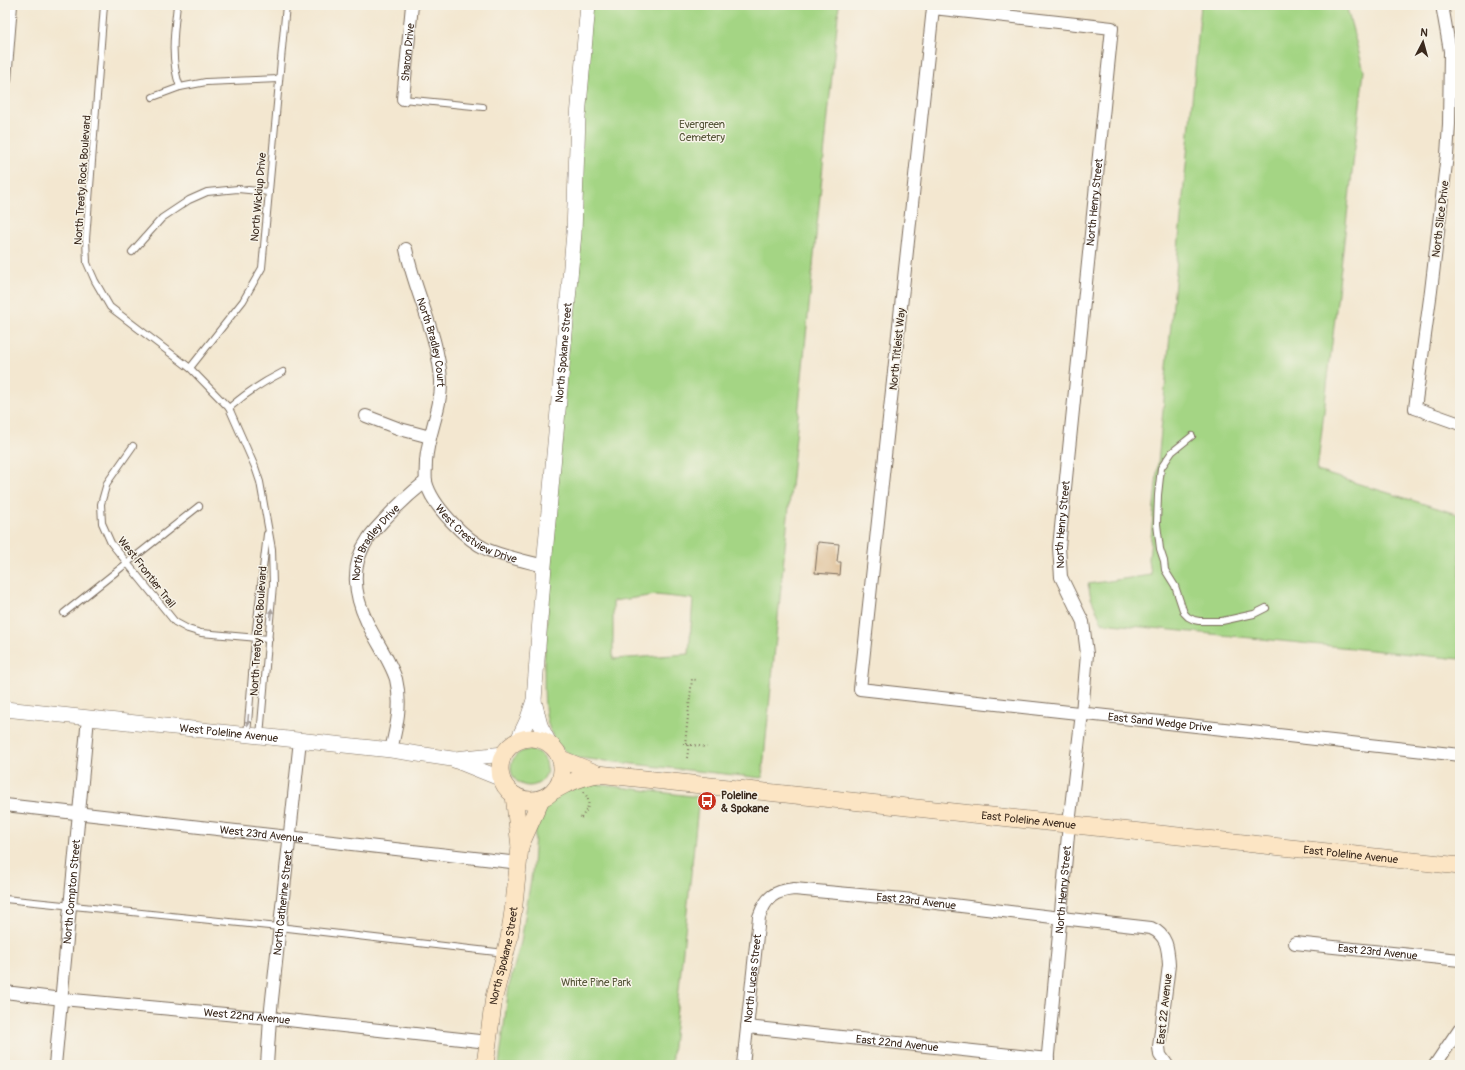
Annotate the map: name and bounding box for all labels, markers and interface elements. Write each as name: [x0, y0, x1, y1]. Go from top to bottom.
street label: Sharon Drive: [399, 22, 417, 82]
north arrow: [1403, 22, 1443, 62]
text: N: [1420, 26, 1429, 39]
street label: North Treaty Rock Boulevard: [71, 115, 94, 245]
park label: Evergreen Cemetery: [679, 118, 725, 144]
street label: North Wickiup Drive: [248, 151, 269, 242]
street label: North Henry Street: [1084, 157, 1106, 247]
street label: North Slice Drive: [1429, 179, 1452, 258]
street label: North Bradley Court: [414, 296, 447, 388]
street label: North Spokane Street: [553, 302, 575, 403]
street label: North Titleist Way: [887, 307, 908, 391]
street label: North Henry Street: [1053, 479, 1073, 569]
street label: North Bradley Drive: [350, 502, 403, 581]
street label: West Crestview Drive: [432, 502, 519, 566]
street label: West Frontier Trail: [115, 534, 178, 610]
street label: North Treaty Rock Boulevard: [247, 566, 270, 696]
one-way arrow: [267, 608, 274, 620]
street label: East Sand Wedge Drive: [1107, 710, 1213, 735]
one-way arrow: [245, 714, 251, 726]
street label: West Poleline Avenue: [179, 722, 279, 745]
place label: Poleline & Spokane: [721, 789, 769, 815]
bus stop icon: Poleline & Spokane: [696, 790, 718, 812]
street label: East Poleline Avenue: [981, 809, 1077, 832]
street label: West 23rd Avenue: [219, 823, 304, 846]
street label: North Compton Street: [61, 838, 83, 945]
street label: East Poleline Avenue: [1303, 843, 1399, 866]
street label: North Henry Street: [1053, 845, 1074, 934]
street label: North Catherine Street: [271, 849, 295, 956]
street label: East 23rd Avenue: [876, 891, 957, 912]
street label: North Spokane Street: [487, 905, 521, 1006]
street label: North Lucas Street: [742, 933, 764, 1023]
street label: East 23rd Avenue: [1337, 941, 1418, 963]
street label: East 22 Avenue: [1154, 972, 1175, 1045]
park label: White Pine Park: [561, 976, 631, 989]
street label: West 22nd Avenue: [203, 1006, 291, 1027]
street label: East 22nd Avenue: [855, 1033, 940, 1054]

